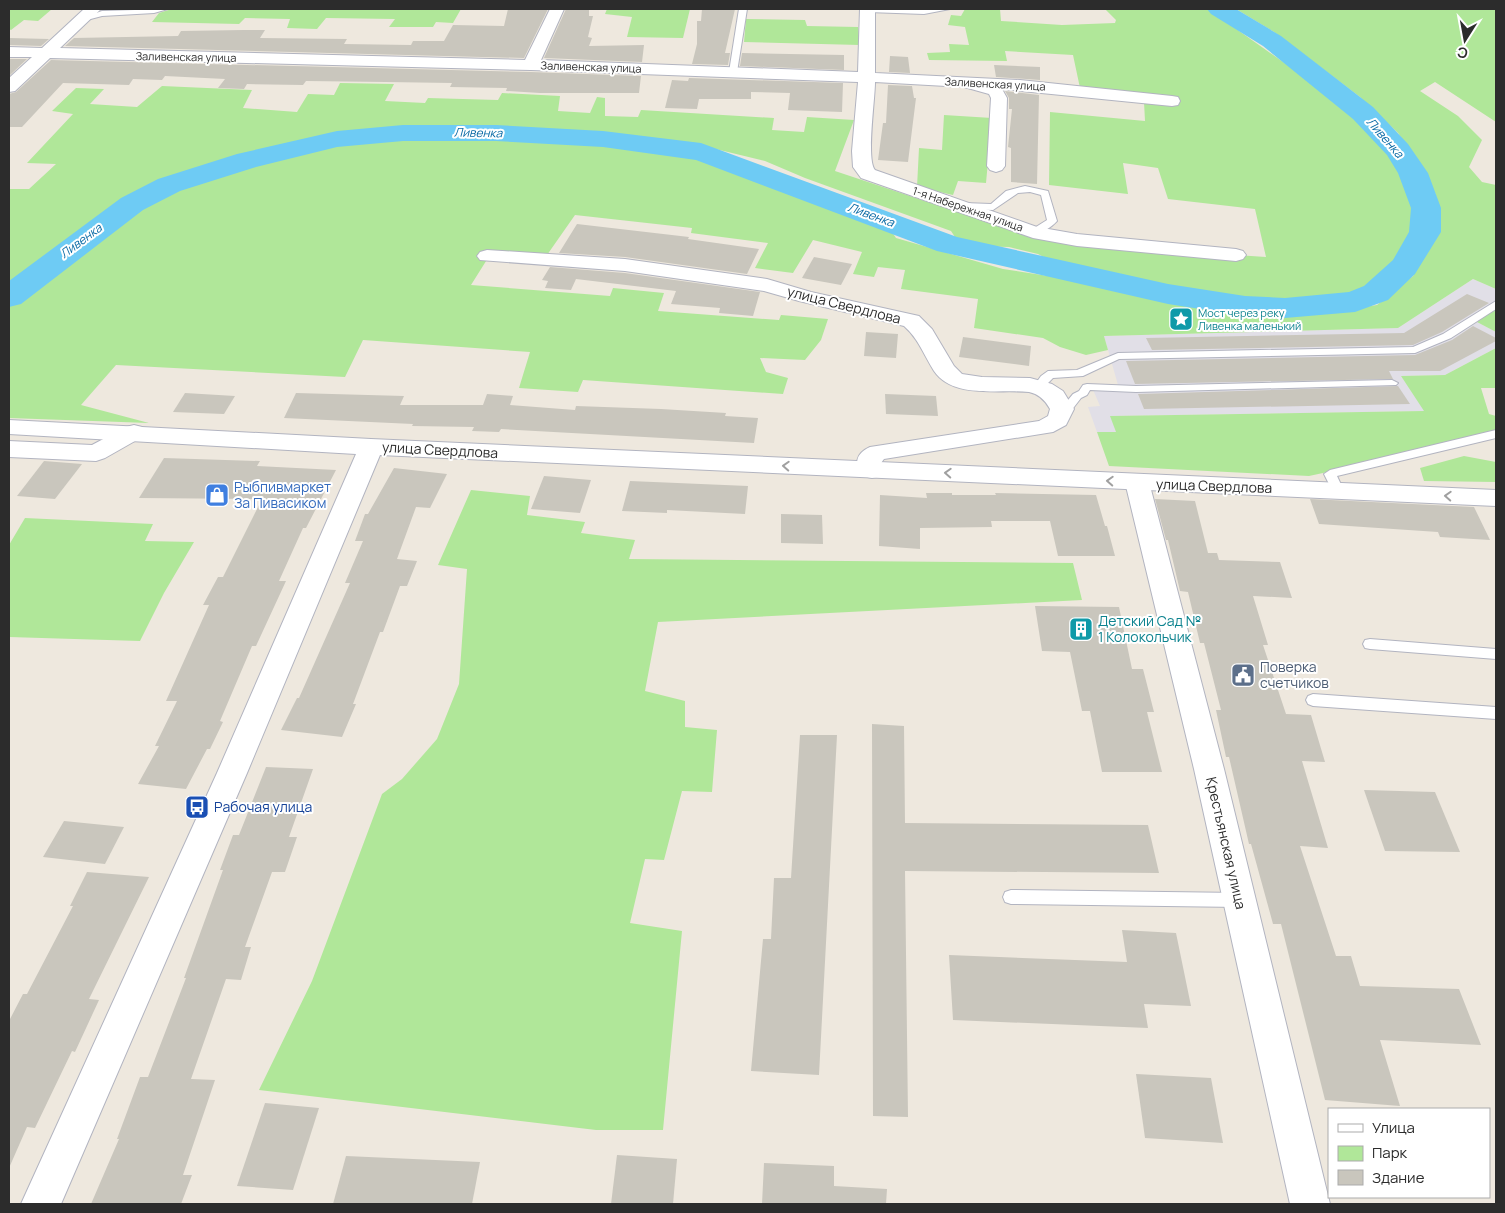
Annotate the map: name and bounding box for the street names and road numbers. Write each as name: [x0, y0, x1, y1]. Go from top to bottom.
street label: Заливенская улица: [135, 48, 237, 65]
street label: Заливенская улица: [540, 57, 642, 76]
street label: Заливенская улица: [944, 73, 1046, 94]
street label: 1-я Набережная улица: [911, 183, 1025, 235]
street label: улица Свердлова: [785, 281, 903, 328]
street label: улица Свердлова: [381, 437, 499, 462]
street label: улица Свердлова: [1156, 474, 1272, 497]
street label: Крестьянская улица: [1202, 775, 1251, 911]

